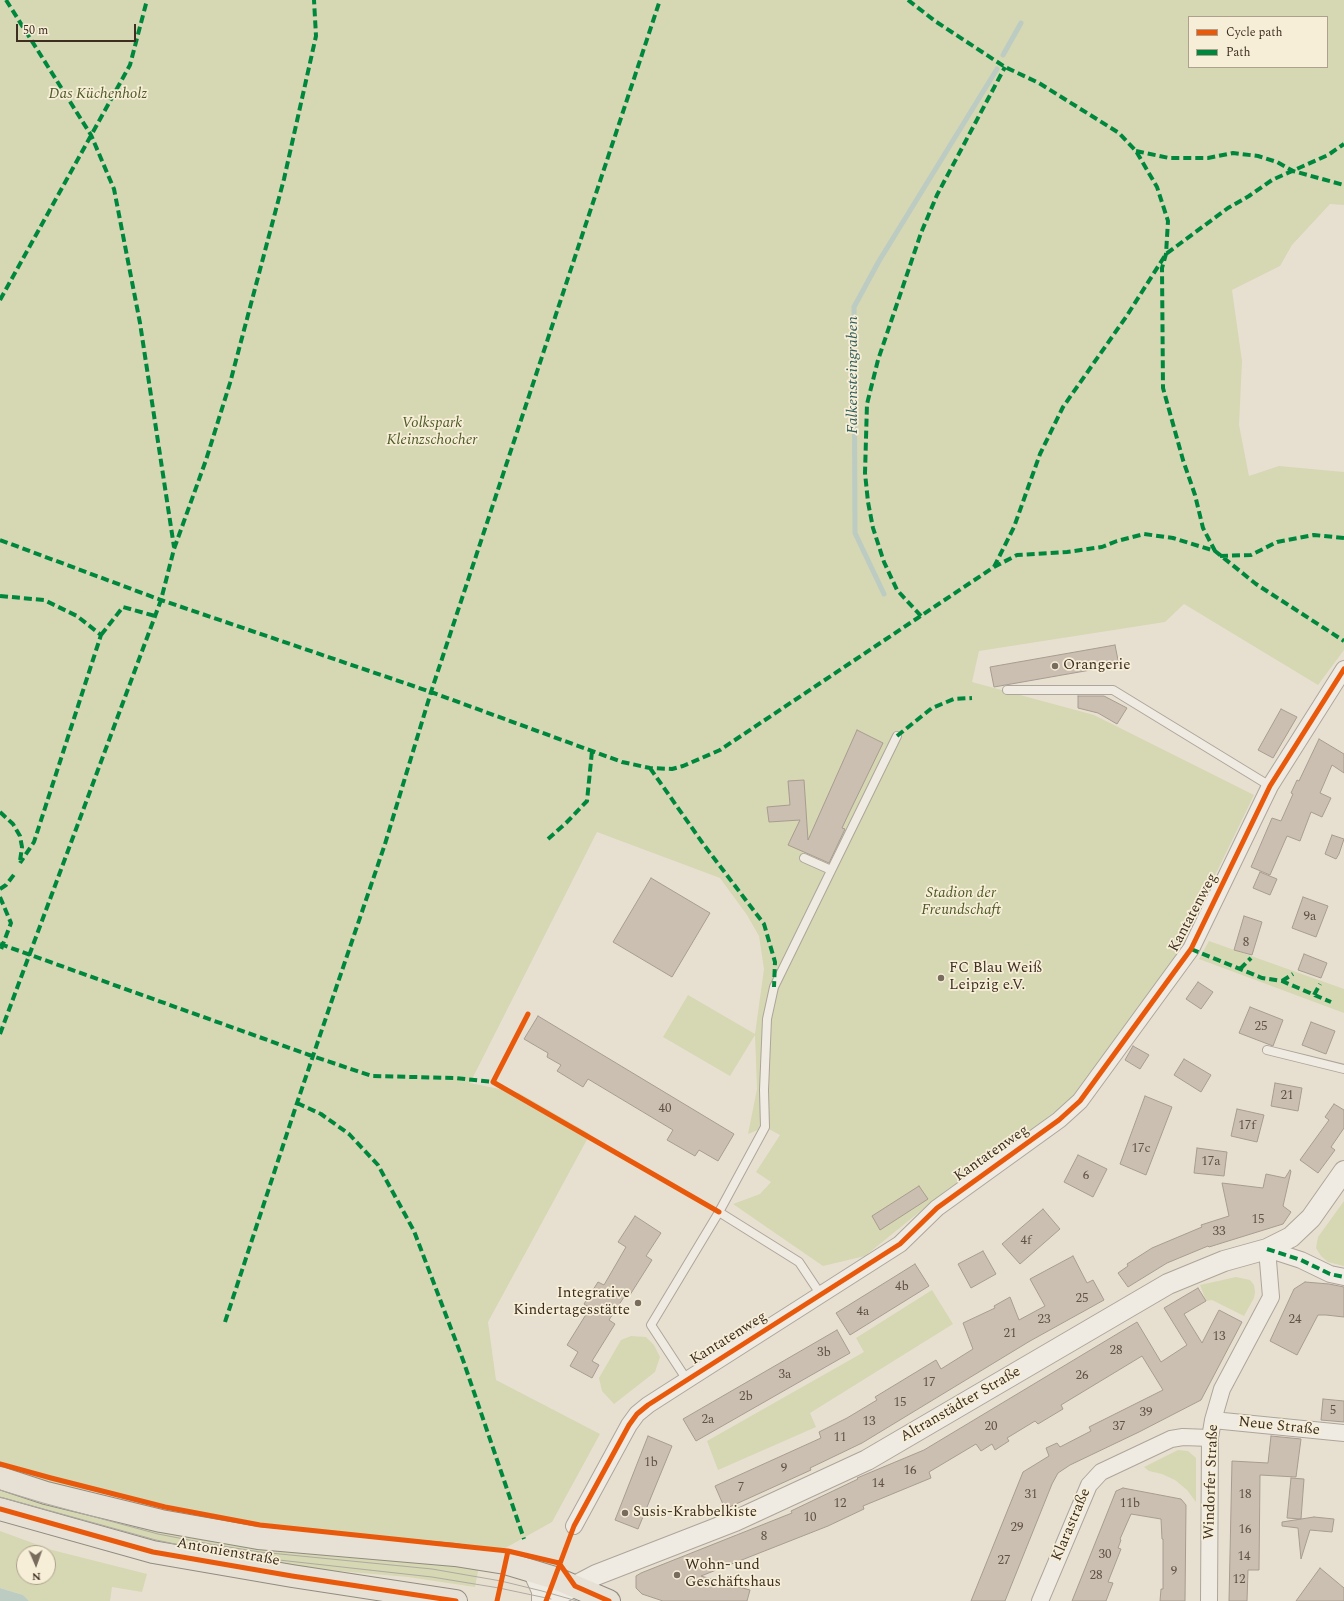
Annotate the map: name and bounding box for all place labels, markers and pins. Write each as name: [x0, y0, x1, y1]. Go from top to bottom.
place label: Orangerie: [1063, 657, 1130, 675]
marker: Orangerie: [1050, 661, 1060, 671]
place label: FC Blau Weiß Leipzig e.V.: [949, 960, 1042, 995]
marker: FC Blau Weiß Leipzig e.V.: [936, 973, 946, 983]
place label: Integrative Kindertagesstätte: [513, 1285, 630, 1320]
marker: Integrative Kindertagesstätte: [633, 1298, 643, 1308]
place label: Susis-Krabbelkiste: [633, 1504, 757, 1522]
marker: Susis-Krabbelkiste: [620, 1508, 630, 1518]
place label: Wohn- und Geschäftshaus: [685, 1557, 781, 1592]
marker: Wohn- und Geschäftshaus: [672, 1570, 682, 1580]

